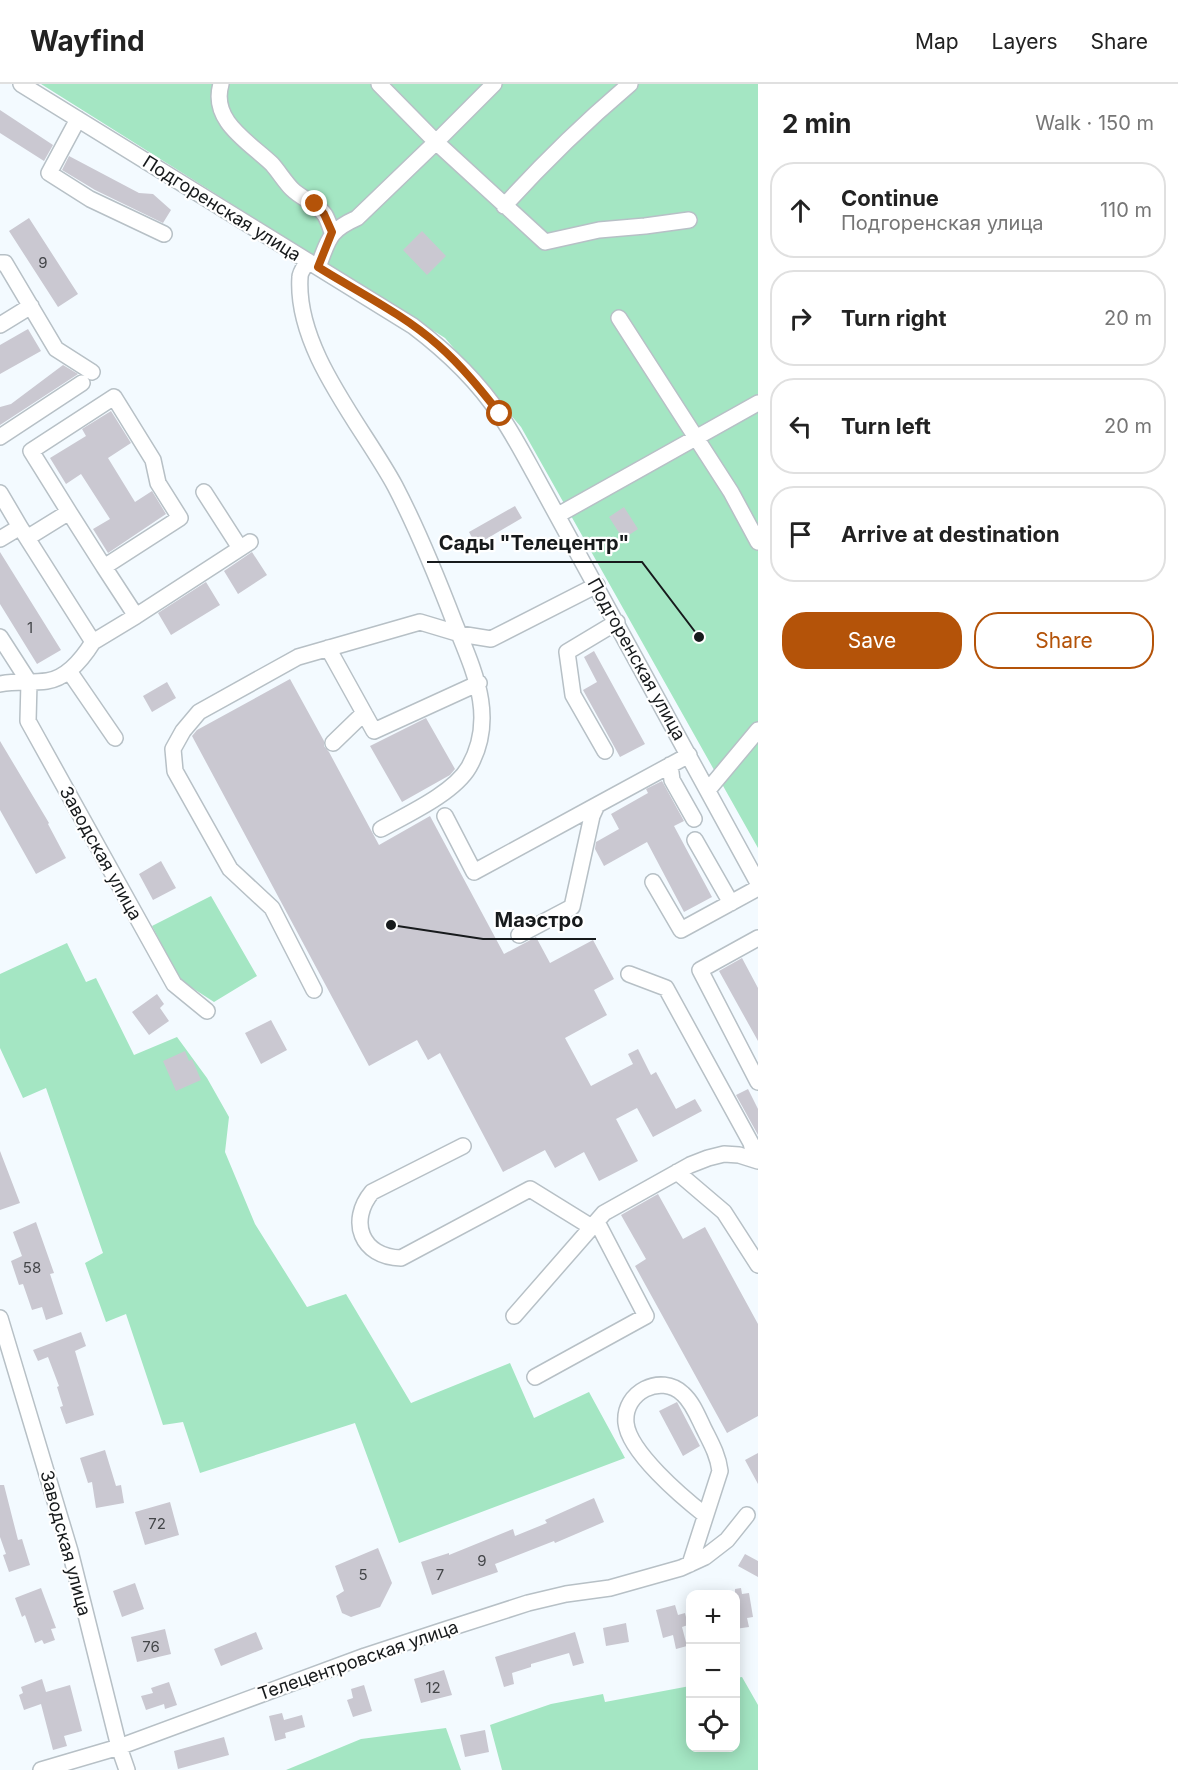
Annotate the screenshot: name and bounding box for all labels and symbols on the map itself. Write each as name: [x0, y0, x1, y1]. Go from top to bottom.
street label: Подгоренская улица: [139, 151, 305, 265]
route end: [301, 190, 327, 216]
house number: 9: [38, 253, 48, 272]
route start: [486, 400, 512, 426]
callout: Сады "Телецентр": [427, 524, 642, 562]
text: Сады "Телецентр": [439, 531, 629, 555]
street label: Подгоренская улица: [584, 574, 690, 744]
house number: 1: [27, 618, 33, 637]
street label: Заводская улица: [55, 782, 147, 924]
callout: Маэстро: [483, 901, 596, 939]
text: Маэстро: [495, 908, 583, 932]
house number: 58: [23, 1258, 41, 1277]
street label: Заводская улица: [36, 1468, 96, 1618]
house number: 72: [148, 1514, 166, 1533]
house number: 9: [477, 1551, 487, 1570]
house number: 5: [358, 1565, 368, 1584]
house number: 7: [436, 1565, 444, 1584]
street label: Телецентровская улица: [255, 1616, 461, 1704]
house number: 76: [142, 1637, 160, 1656]
house number: 12: [425, 1678, 441, 1697]

